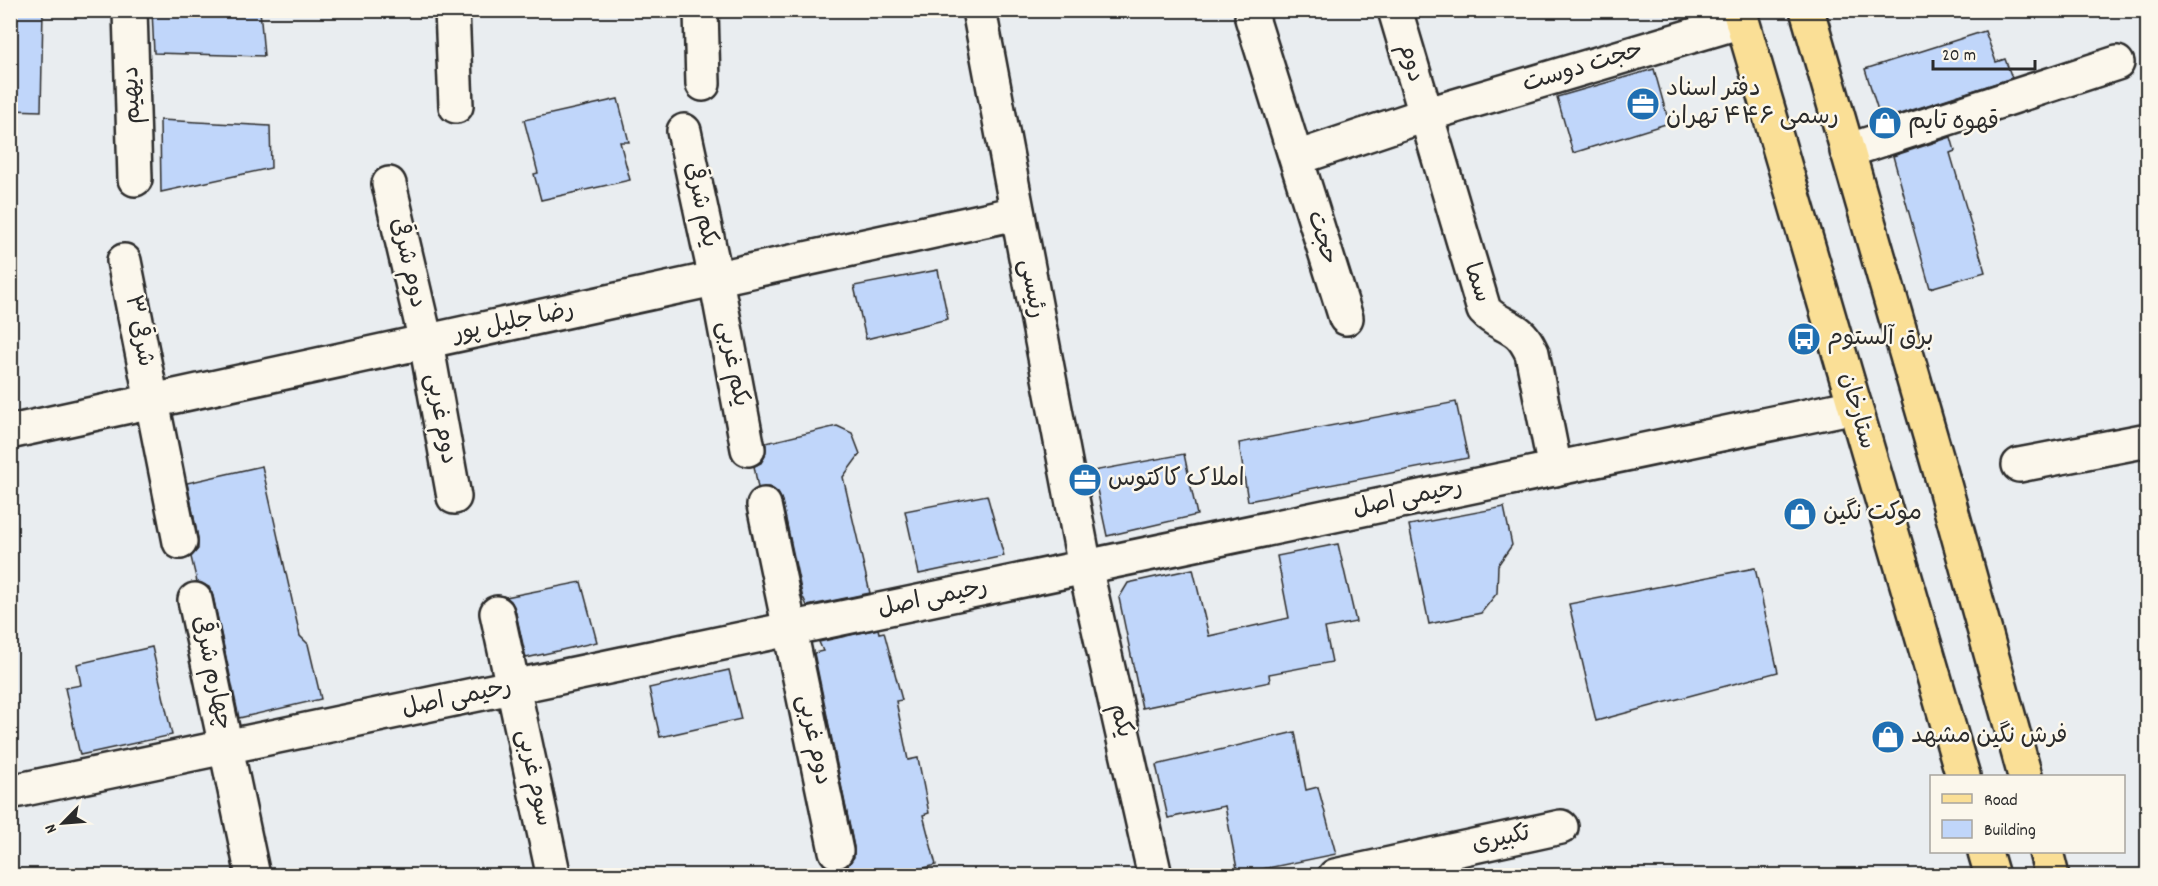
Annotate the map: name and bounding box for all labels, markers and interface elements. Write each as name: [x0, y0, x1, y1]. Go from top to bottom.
scale bar: [1933, 33, 2035, 71]
street label: حجت دوست: [1519, 34, 1647, 102]
street label: دوم: [1388, 40, 1432, 86]
text: 20 m: [1942, 44, 1976, 69]
street label: دیهیم: [115, 65, 151, 125]
place label: دفتر اسناد رسمی ۴۴۶ تهران: [1666, 73, 1839, 135]
office icon: دفتر اسناد رسمی ۴۴۶ تهران: [1625, 86, 1661, 122]
shop icon: قهوه تایم: [1867, 105, 1903, 141]
place label: قهوه تایم: [1908, 106, 1999, 140]
street label: یکم شرقی: [674, 159, 727, 251]
street label: حجت: [1297, 207, 1345, 269]
street label: دوم شرقی: [380, 214, 435, 311]
street label: رئیسی: [1009, 256, 1053, 322]
street label: سما: [1453, 259, 1499, 307]
street label: ۳ شرقی: [114, 292, 163, 370]
street label: رضا جلیل پور: [448, 294, 578, 353]
street label: یکم غربی: [707, 318, 757, 410]
bus stop icon: برق آلستوم: [1786, 321, 1822, 357]
place label: برق آلستوم: [1827, 322, 1934, 356]
street label: ستارخان: [1829, 369, 1883, 453]
street label: دوم غربی: [415, 371, 465, 467]
office icon: املاک کاکتوس: [1067, 462, 1103, 498]
place label: املاک کاکتوس: [1108, 463, 1245, 497]
street label: رحیمی اصل: [1350, 471, 1466, 527]
shop icon: موکت نگین: [1782, 496, 1818, 532]
place label: موکت نگین: [1823, 497, 1922, 531]
street label: رحیمی اصل: [875, 571, 991, 627]
street label: چهارم شرقی: [182, 613, 241, 733]
street label: رحیمی اصل: [399, 671, 515, 727]
street label: دوم غربی: [787, 692, 839, 788]
street label: یکم: [1100, 701, 1140, 741]
shop icon: فرش نگین مشهد: [1870, 719, 1906, 755]
place label: فرش نگین مشهد: [1911, 720, 2068, 754]
street label: سوم غربی: [506, 726, 560, 830]
legend: [1930, 775, 2125, 853]
text: Road: [1984, 789, 2018, 814]
north arrow: [33, 793, 93, 853]
street label: تکبیری: [1469, 817, 1534, 863]
text: Building: [1984, 819, 2036, 844]
text: N: [40, 820, 64, 837]

